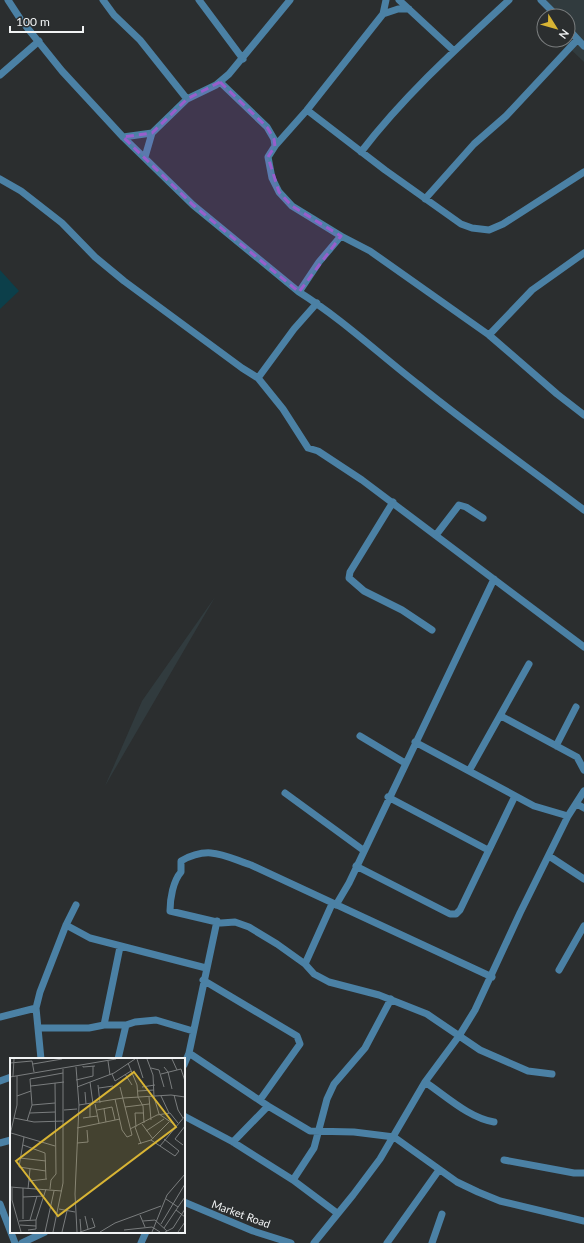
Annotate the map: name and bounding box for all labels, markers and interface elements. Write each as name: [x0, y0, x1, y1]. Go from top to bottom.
scale bar: [10, 8, 83, 34]
north arrow: [536, 8, 576, 48]
text: 100 m: [16, 14, 50, 29]
text: N: [557, 27, 572, 42]
inset map: [10, 1058, 185, 1233]
street label: Market Road: [210, 1197, 272, 1230]

